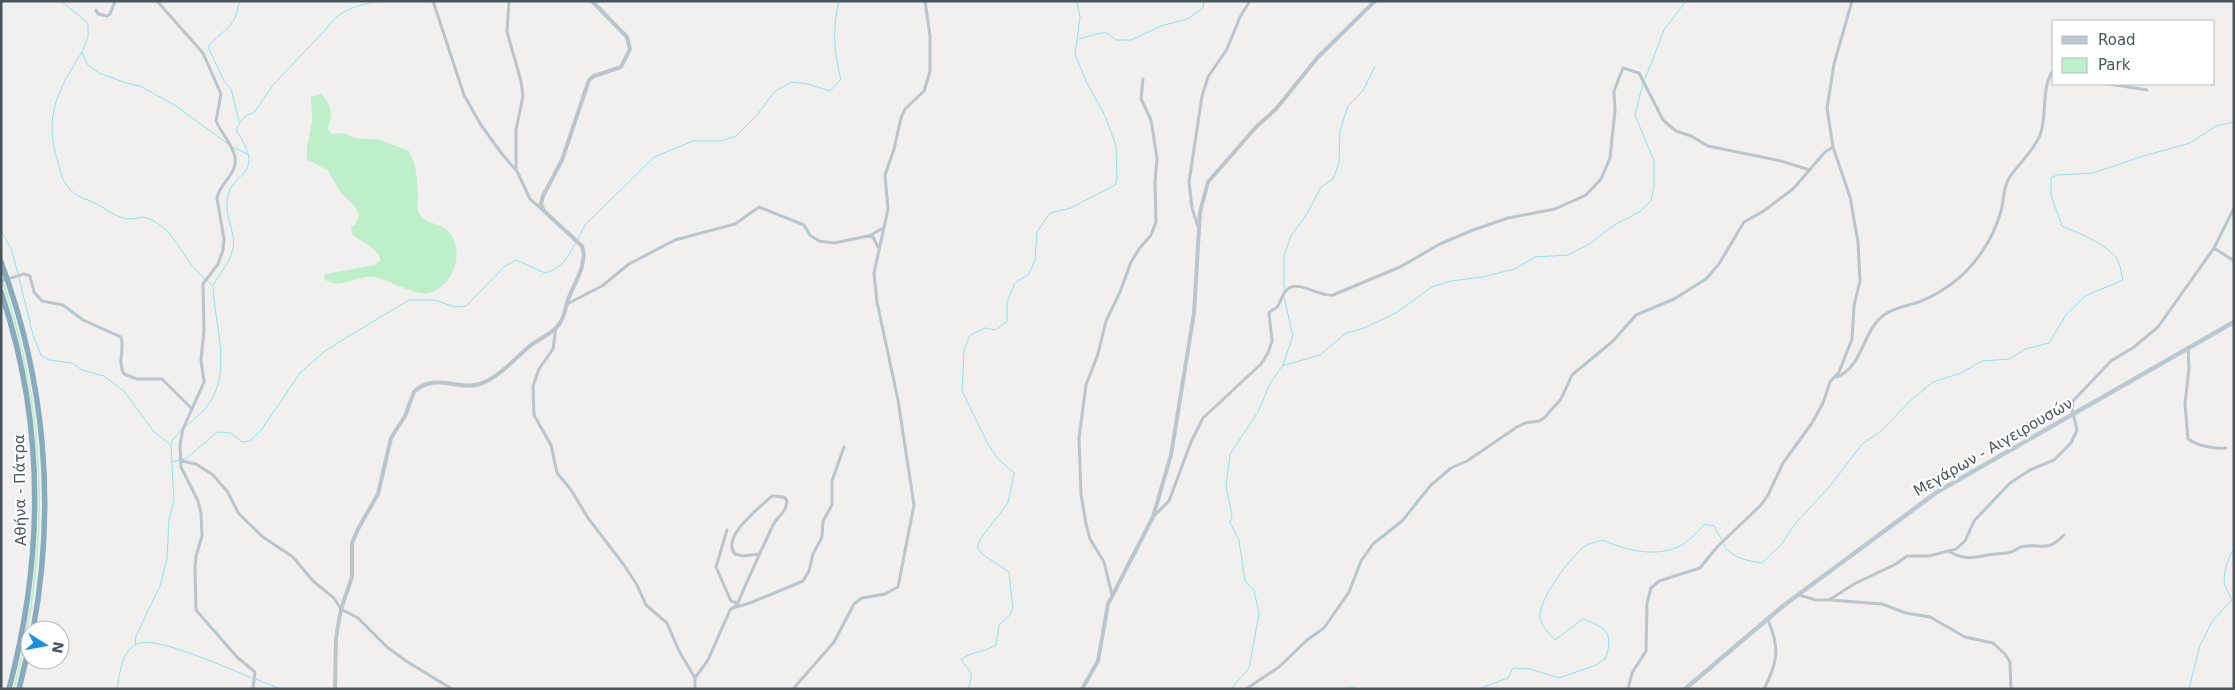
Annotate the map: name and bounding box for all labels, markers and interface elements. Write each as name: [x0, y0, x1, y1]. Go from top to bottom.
legend: [2052, 20, 2215, 85]
text: Road: [2098, 31, 2136, 49]
text: Park: [2098, 56, 2131, 74]
street label: Μεγάρων - Αιγειρουσών: [1910, 394, 2076, 500]
street label: Αθήνα - Πάτρα: [10, 434, 30, 546]
north arrow: [20, 620, 70, 670]
text: N: [49, 640, 67, 655]

